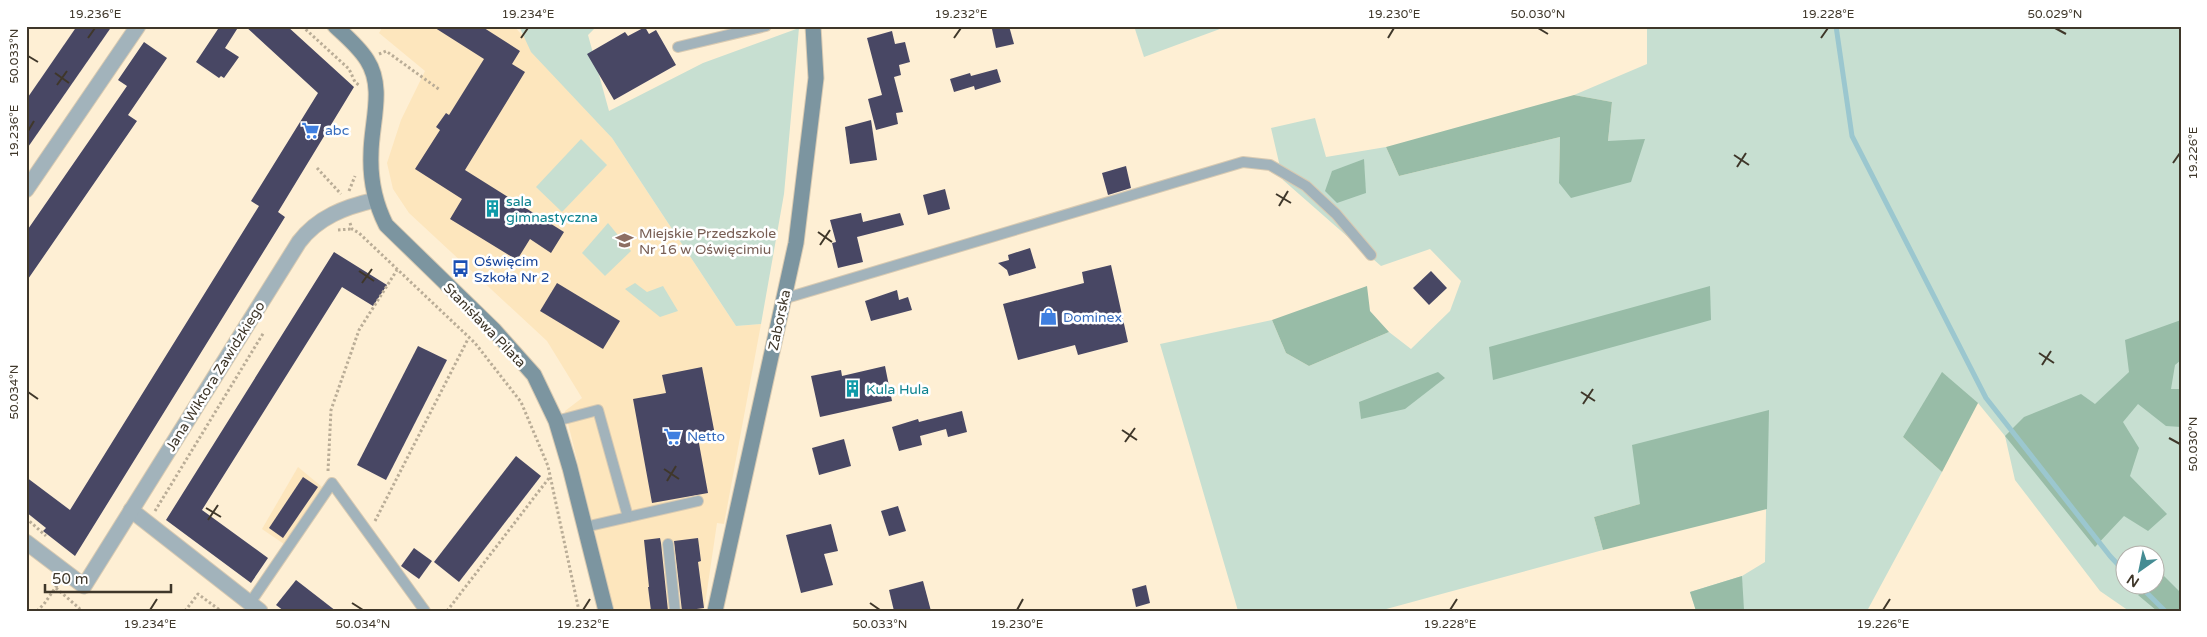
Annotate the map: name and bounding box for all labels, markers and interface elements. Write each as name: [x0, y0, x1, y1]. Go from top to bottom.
text: 19.236°E: [69, 7, 122, 21]
text: 19.234°E: [502, 7, 555, 21]
text: 19.232°E: [935, 7, 988, 21]
text: 19.230°E: [1368, 7, 1421, 21]
text: 50.030°N: [1511, 7, 1565, 21]
text: 19.228°E: [1802, 7, 1855, 21]
text: 50.029°N: [2028, 7, 2082, 21]
text: 50.033°N: [7, 29, 21, 83]
text: 19.236°E: [7, 104, 21, 157]
supermarket icon: abc: [301, 120, 321, 140]
place label: abc: [325, 122, 349, 139]
text: 19.226°E: [2186, 126, 2200, 179]
place label: sala gimnastyczna: [506, 193, 598, 226]
building icon: sala gimnastyczna: [482, 199, 502, 219]
place label: Miejskie Przedszkole Nr 16 w Oświęcimiu: [639, 225, 776, 258]
school or university icon: Miejskie Przedszkole Nr 16 w Oświęcimiu: [615, 231, 635, 251]
place label: Oświęcim Szkoła Nr 2: [474, 253, 550, 286]
bus stop icon: Oświęcim Szkoła Nr 2: [450, 259, 470, 279]
street label: Stanisława Pilata: [440, 279, 529, 371]
street label: Zaborska: [765, 288, 794, 352]
street label: Jana Wiktora Zawidzkiego: [162, 298, 269, 454]
shop icon: Dominex: [1039, 307, 1059, 327]
place label: Dominex: [1063, 309, 1122, 326]
text: 50.034°N: [7, 365, 21, 419]
building icon: Kula Hula: [842, 379, 862, 399]
place label: Kula Hula: [866, 381, 929, 398]
text: 50.030°N: [2186, 417, 2200, 471]
supermarket icon: Netto: [663, 426, 683, 446]
place label: Netto: [687, 428, 725, 445]
north arrow: [2114, 544, 2164, 594]
scale bar: [45, 562, 171, 594]
text: 50 m: [52, 570, 89, 588]
text: N: [2124, 570, 2143, 591]
text: 19.234°E: [124, 617, 177, 631]
text: 50.034°N: [336, 617, 390, 631]
text: 19.232°E: [557, 617, 610, 631]
text: 50.033°N: [853, 617, 907, 631]
text: 19.230°E: [991, 617, 1044, 631]
text: 19.228°E: [1424, 617, 1477, 631]
text: 19.226°E: [1857, 617, 1910, 631]

